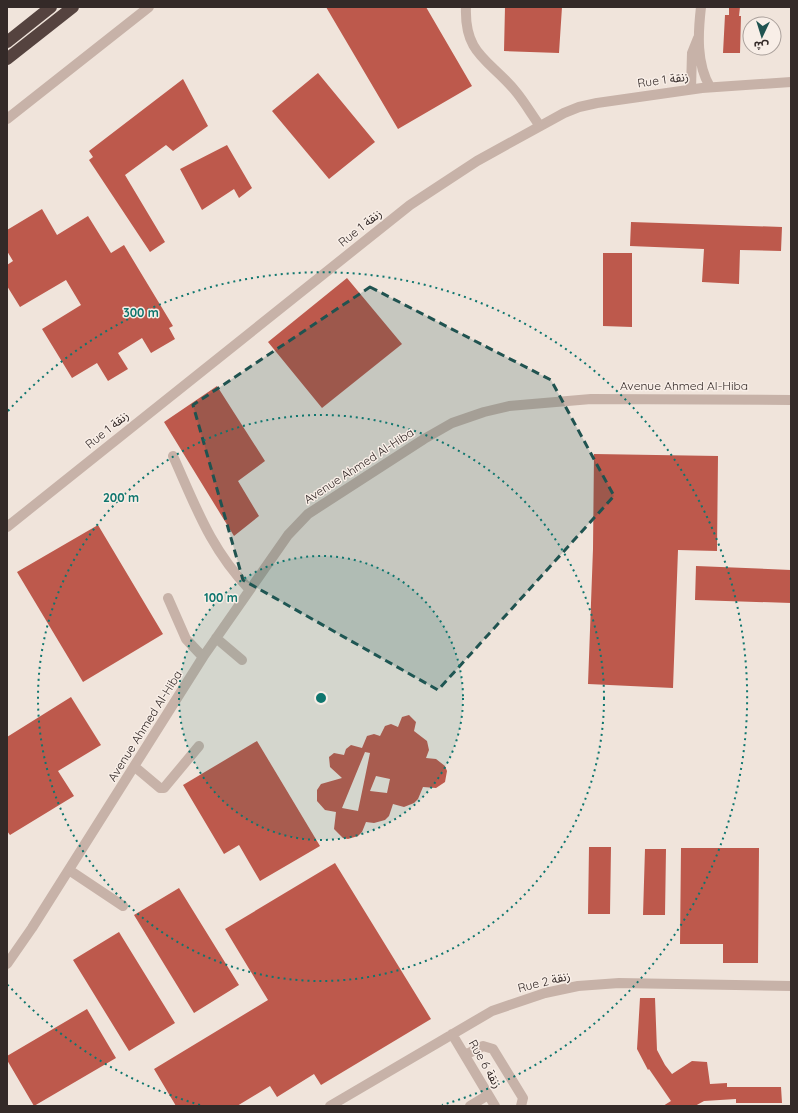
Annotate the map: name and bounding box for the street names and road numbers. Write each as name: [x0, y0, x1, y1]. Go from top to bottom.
street label: Rue 1 زنقة: [636, 68, 690, 91]
street label: Rue 1 زنقة: [335, 206, 384, 250]
street label: Avenue Ahmed Al-Hiba: [620, 378, 748, 393]
street label: Rue 1 زنقة: [82, 408, 131, 452]
street label: Avenue Ahmed Al-Hiba: [301, 424, 417, 507]
street label: Avenue Ahmed Al-Hiba: [104, 667, 185, 784]
street label: Rue 2 زنقة: [516, 968, 572, 995]
street label: Rue 6 زنقة: [466, 1037, 505, 1091]

